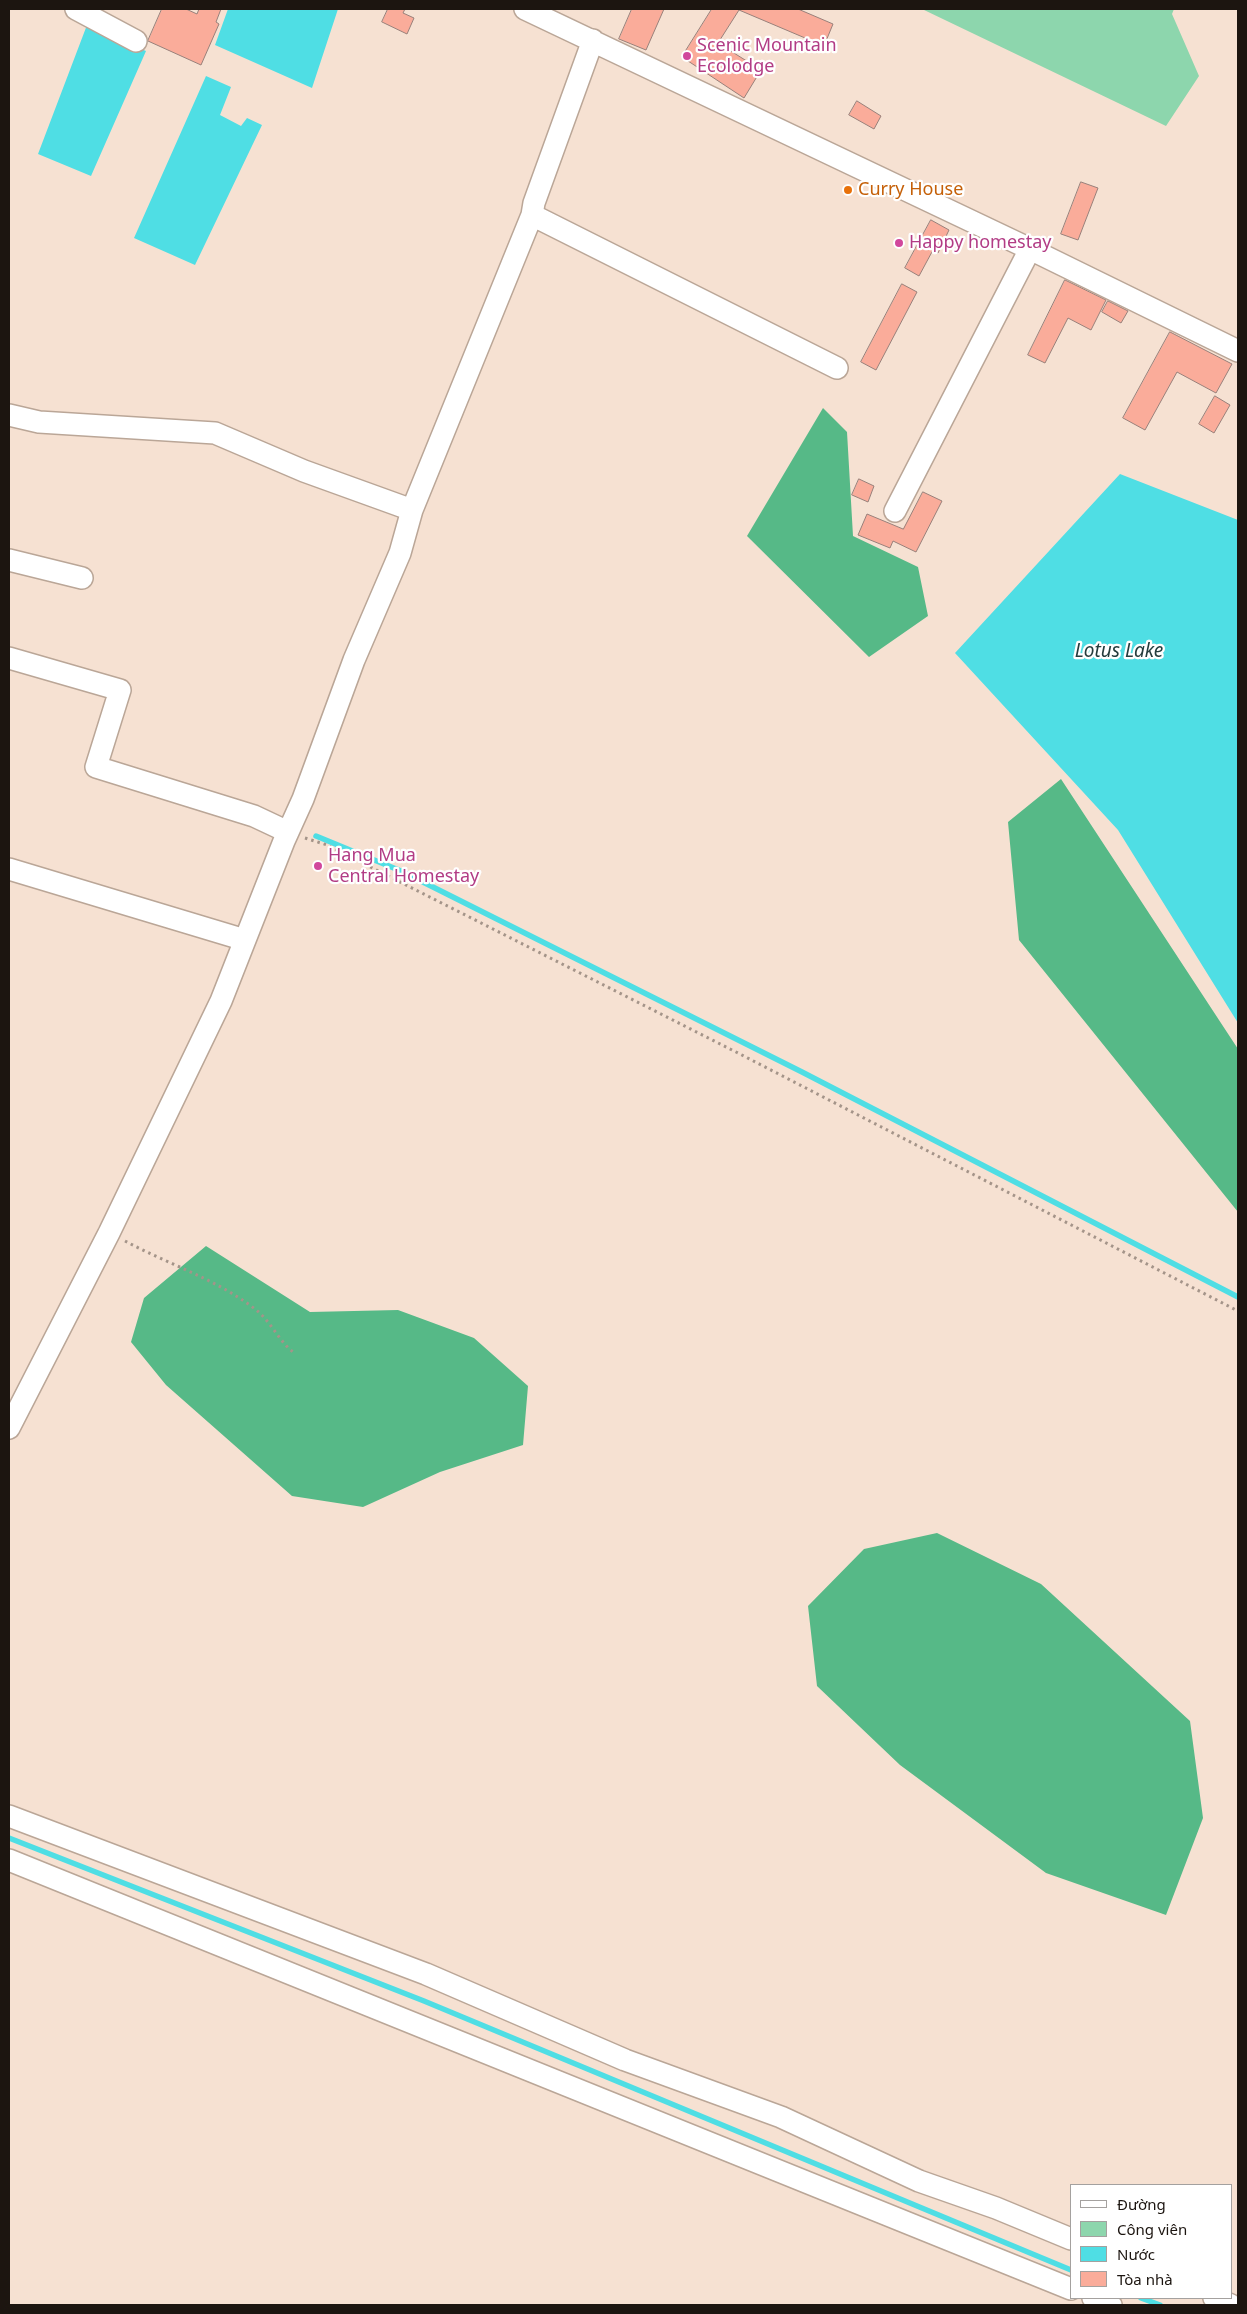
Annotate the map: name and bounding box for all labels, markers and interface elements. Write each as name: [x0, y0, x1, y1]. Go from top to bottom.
place label: Scenic Mountain Ecolodge: [697, 35, 837, 78]
marker: Scenic Mountain Ecolodge: [681, 50, 693, 62]
place label: Curry House: [858, 179, 963, 201]
marker: Curry House: [842, 184, 854, 196]
place label: Happy homestay: [909, 232, 1051, 254]
marker: Happy homestay: [893, 237, 905, 249]
water label: Lotus Lake: [1075, 641, 1163, 663]
place label: Hang Mua Central Homestay: [328, 845, 479, 888]
marker: Hang Mua Central Homestay: [312, 860, 324, 872]
legend: [1070, 2184, 1232, 2299]
text: Đường: [1117, 2194, 1166, 2214]
text: Công viên: [1117, 2219, 1187, 2239]
text: Nước: [1117, 2244, 1155, 2264]
text: Tòa nhà: [1117, 2269, 1173, 2289]

